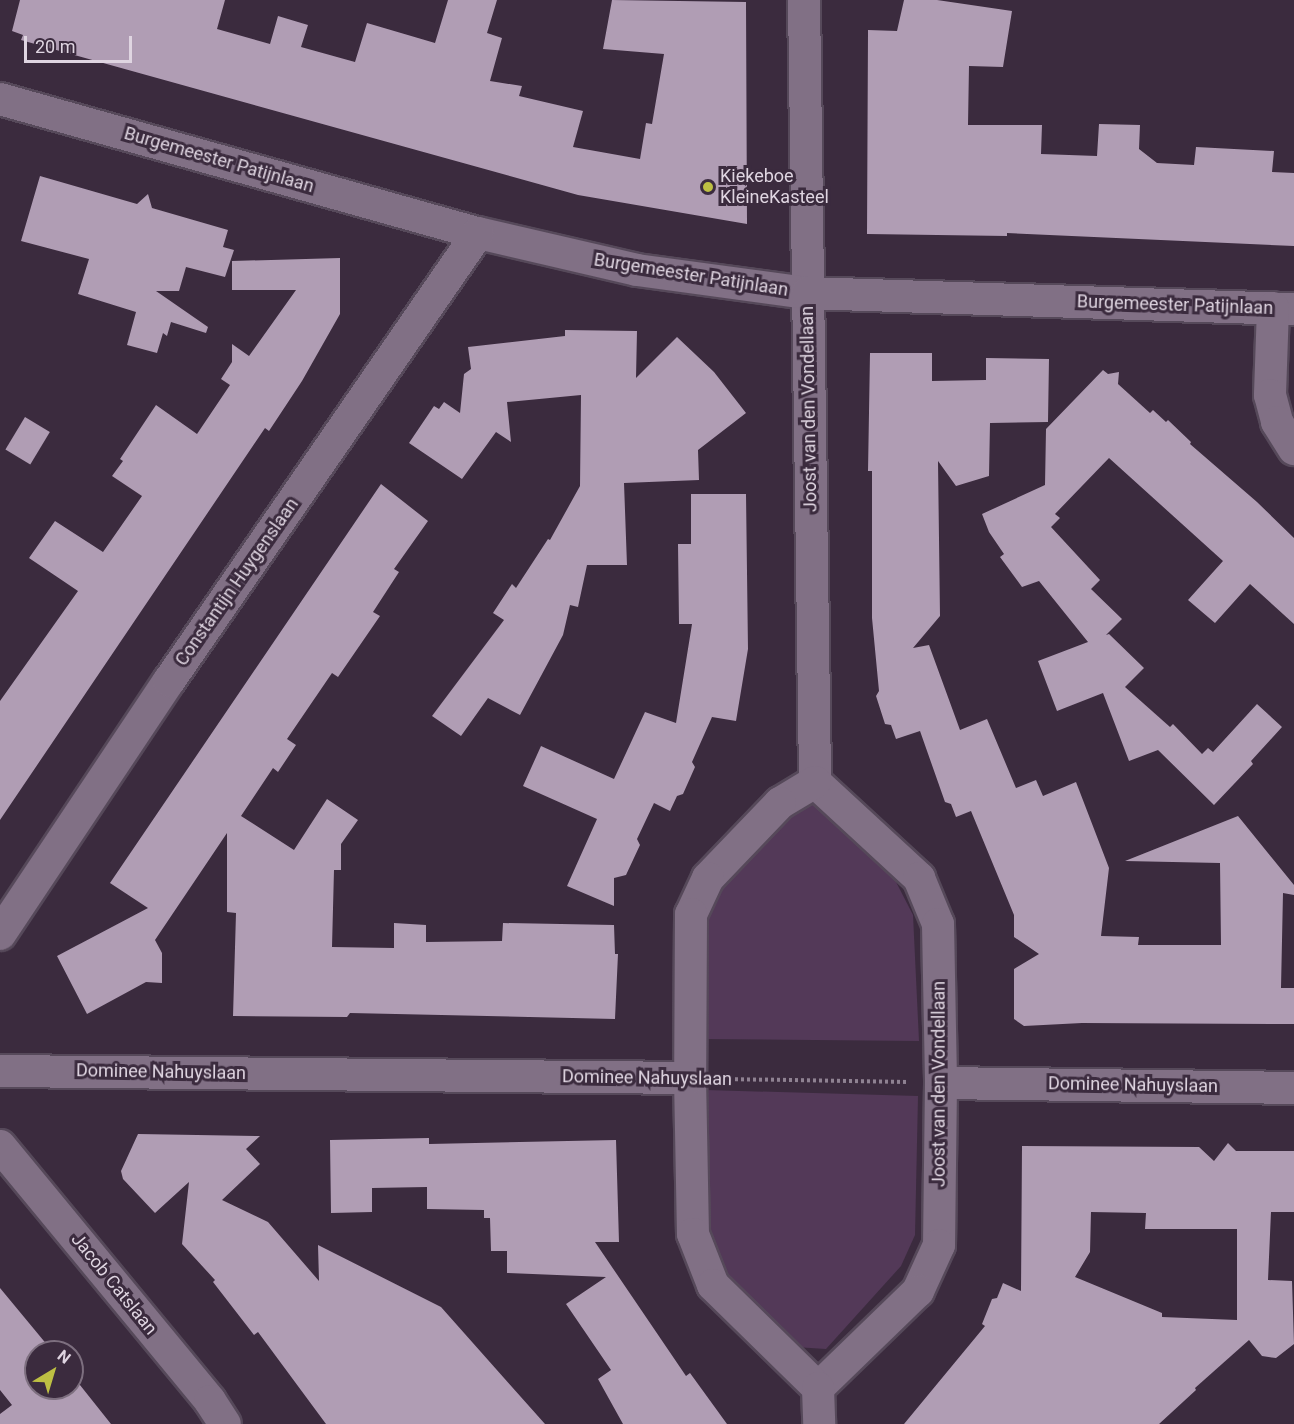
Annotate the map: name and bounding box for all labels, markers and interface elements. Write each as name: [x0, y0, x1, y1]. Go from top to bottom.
scale bar: [27, 24, 135, 62]
text: 20 m: [35, 36, 75, 57]
street label: Burgemeester Patijnlaan: [122, 123, 316, 197]
place label: Kiekeboe KleineKasteel: [720, 166, 829, 208]
marker: Kiekeboe KleineKasteel: [701, 180, 715, 194]
street label: Burgemeester Patijnlaan: [592, 249, 790, 301]
street label: Burgemeester Patijnlaan: [1077, 291, 1273, 319]
street label: Joost van den Vondellaan: [796, 306, 822, 512]
street label: Constantijn Huygenslaan: [171, 494, 303, 670]
street label: Joost van den Vondellaan: [928, 981, 950, 1187]
street label: Dominee Nahuyslaan: [76, 1060, 246, 1084]
street label: Dominee Nahuyslaan: [562, 1066, 732, 1090]
street label: Dominee Nahuyslaan: [1048, 1073, 1218, 1097]
street label: Jacob Catslaan: [66, 1229, 162, 1339]
north arrow: [24, 1340, 84, 1400]
text: N: [54, 1346, 74, 1368]

